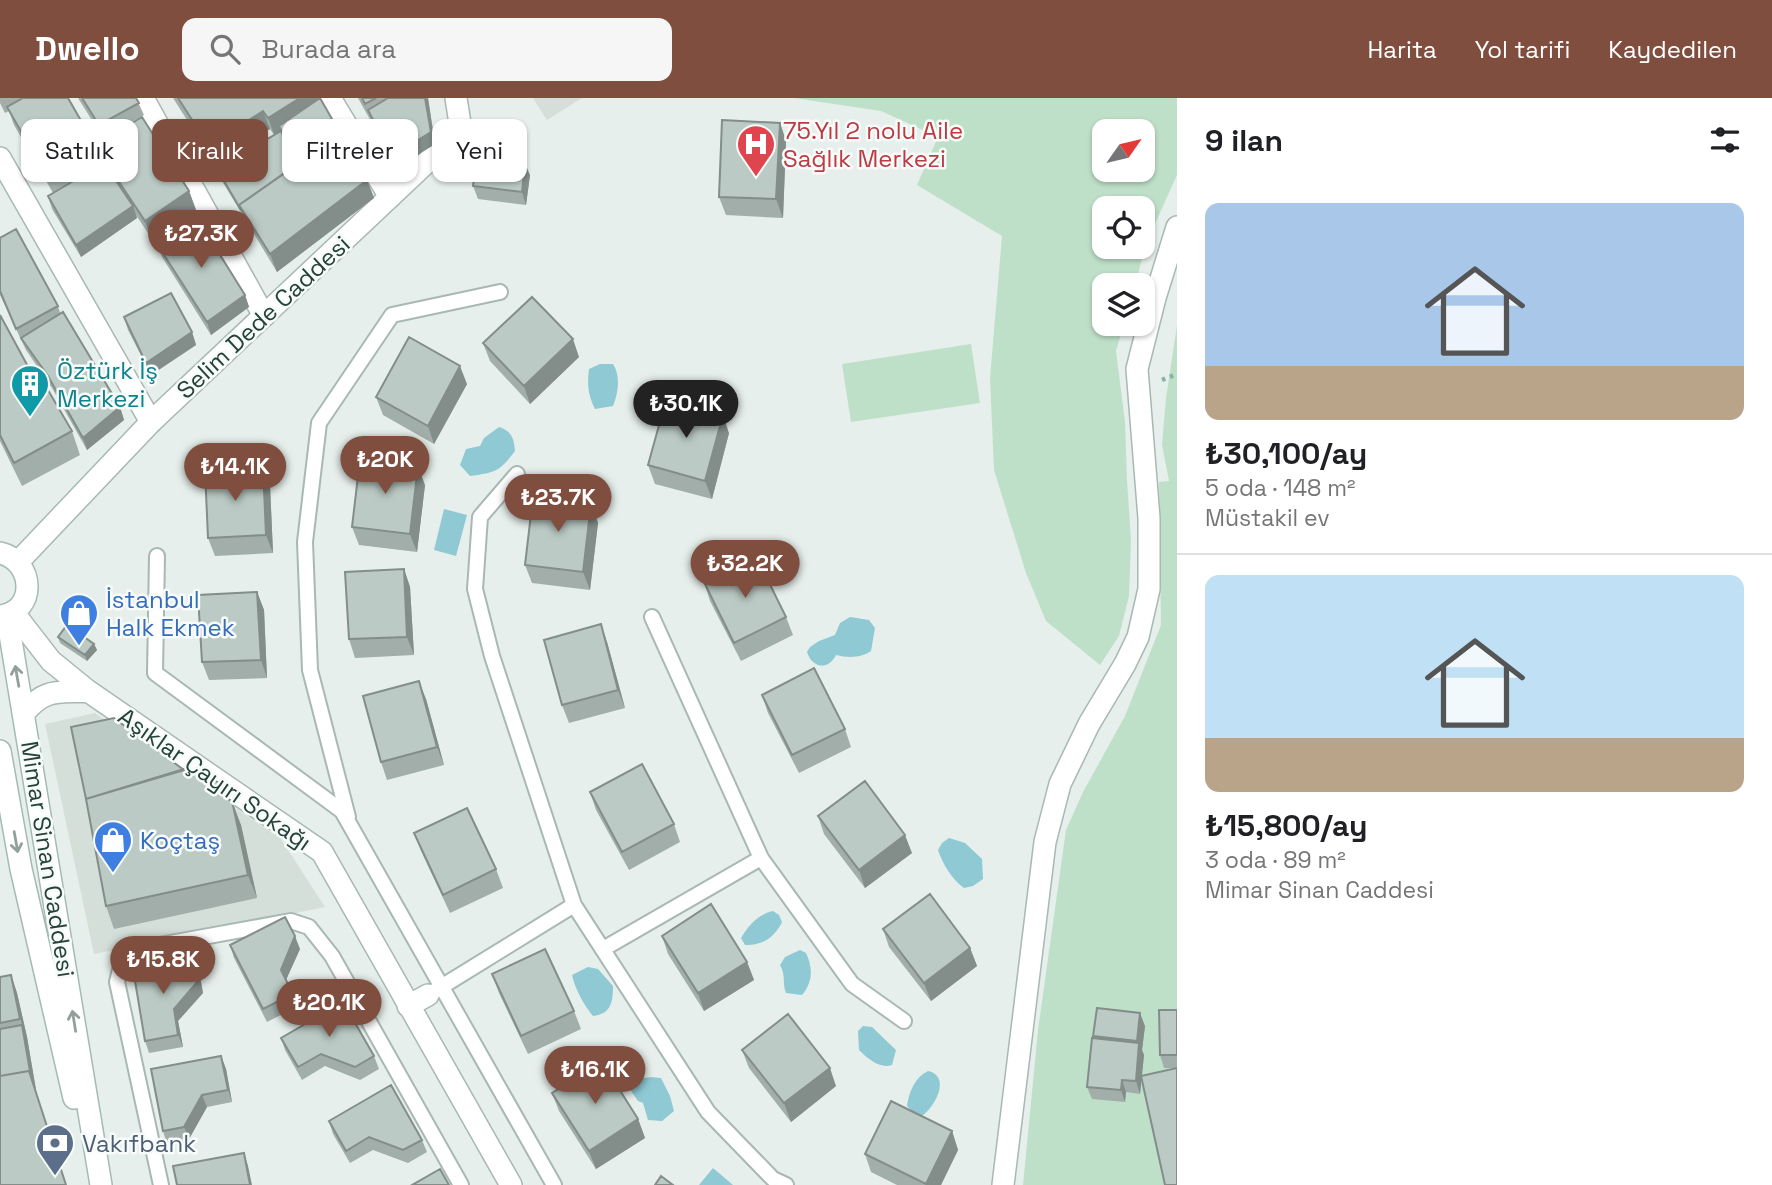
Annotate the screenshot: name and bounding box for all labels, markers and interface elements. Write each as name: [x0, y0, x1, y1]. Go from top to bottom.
search box: [182, 18, 672, 81]
text: Dwello: [35, 28, 140, 70]
icon: search: [206, 30, 244, 68]
text: Burada ara: [262, 32, 396, 66]
text: Harita: [1367, 34, 1437, 65]
text: Yol tarifi: [1475, 34, 1570, 65]
text: Kaydedilen: [1608, 34, 1737, 65]
place label: 75.Yıl 2 nolu Aile Sağlık Merkezi: [783, 115, 963, 174]
chip: Satılık: [21, 119, 138, 182]
chip: Kiralık: [152, 119, 268, 182]
chip: Filtreler: [282, 119, 418, 182]
chip: Yeni: [432, 119, 527, 182]
north arrow: [1092, 119, 1155, 182]
map controls: [1092, 119, 1155, 336]
text: 9 ilan: [1205, 121, 1283, 160]
icon: filters: [1706, 121, 1744, 159]
hospital icon: 75.Yıl 2 nolu Aile Sağlık Merkezi: [735, 123, 777, 178]
button: locate: [1092, 196, 1155, 259]
pin: ₺27.3K: [144, 211, 258, 270]
text: ₺27.3K: [164, 218, 238, 248]
street label: Selim Dede Caddesi: [170, 229, 356, 405]
icon: home: [1412, 248, 1538, 374]
button: layers: [1092, 273, 1155, 336]
place label: Öztürk İş Merkezi: [57, 355, 158, 414]
building icon: Öztürk İş Merkezi: [9, 363, 51, 418]
pin: ₺30.1K: [629, 380, 743, 440]
text: ₺30.1K: [649, 388, 723, 418]
text: ₺30,100/ay: [1205, 434, 1367, 473]
pin: ₺20K: [344, 436, 426, 496]
pin: ₺14.1K: [178, 444, 292, 503]
text: ₺20K: [356, 444, 414, 474]
text: ₺14.1K: [200, 451, 270, 481]
text: 5 oda · 148 m²: [1205, 473, 1356, 503]
pin: ₺23.7K: [501, 474, 615, 534]
text: ₺23.7K: [520, 482, 596, 512]
text: Müstakil ev: [1205, 503, 1330, 533]
pin: ₺32.2K: [688, 540, 802, 600]
text: ₺32.2K: [707, 548, 783, 578]
place label: İstanbul Halk Ekmek: [106, 584, 235, 643]
shop icon: İstanbul Halk Ekmek: [58, 592, 100, 647]
icon: home: [1412, 620, 1538, 746]
one-way arrow: [10, 665, 23, 687]
street label: Aşıklar Çayırı Sokağı: [112, 701, 318, 857]
street label: Mimar Sinan Caddesi: [14, 739, 82, 979]
text: ₺15,800/ay: [1205, 806, 1367, 845]
shop icon: Koçtaş: [92, 819, 134, 874]
place label: Koçtaş: [140, 825, 220, 856]
one-way arrow: [10, 831, 24, 853]
text: 3 oda · 89 m²: [1205, 845, 1346, 875]
text: Mimar Sinan Caddesi: [1205, 875, 1434, 905]
pin: ₺15.8K: [106, 936, 220, 996]
text: ₺15.8K: [126, 944, 200, 974]
pin: ₺20.1K: [272, 979, 386, 1039]
text: ₺20.1K: [293, 987, 365, 1017]
one-way arrow: [67, 1010, 80, 1033]
pin: ₺16.1K: [538, 1046, 652, 1106]
text: ₺16.1K: [560, 1054, 630, 1084]
bank icon: Vakıfbank: [34, 1122, 76, 1177]
place label: Vakıfbank: [82, 1128, 196, 1159]

